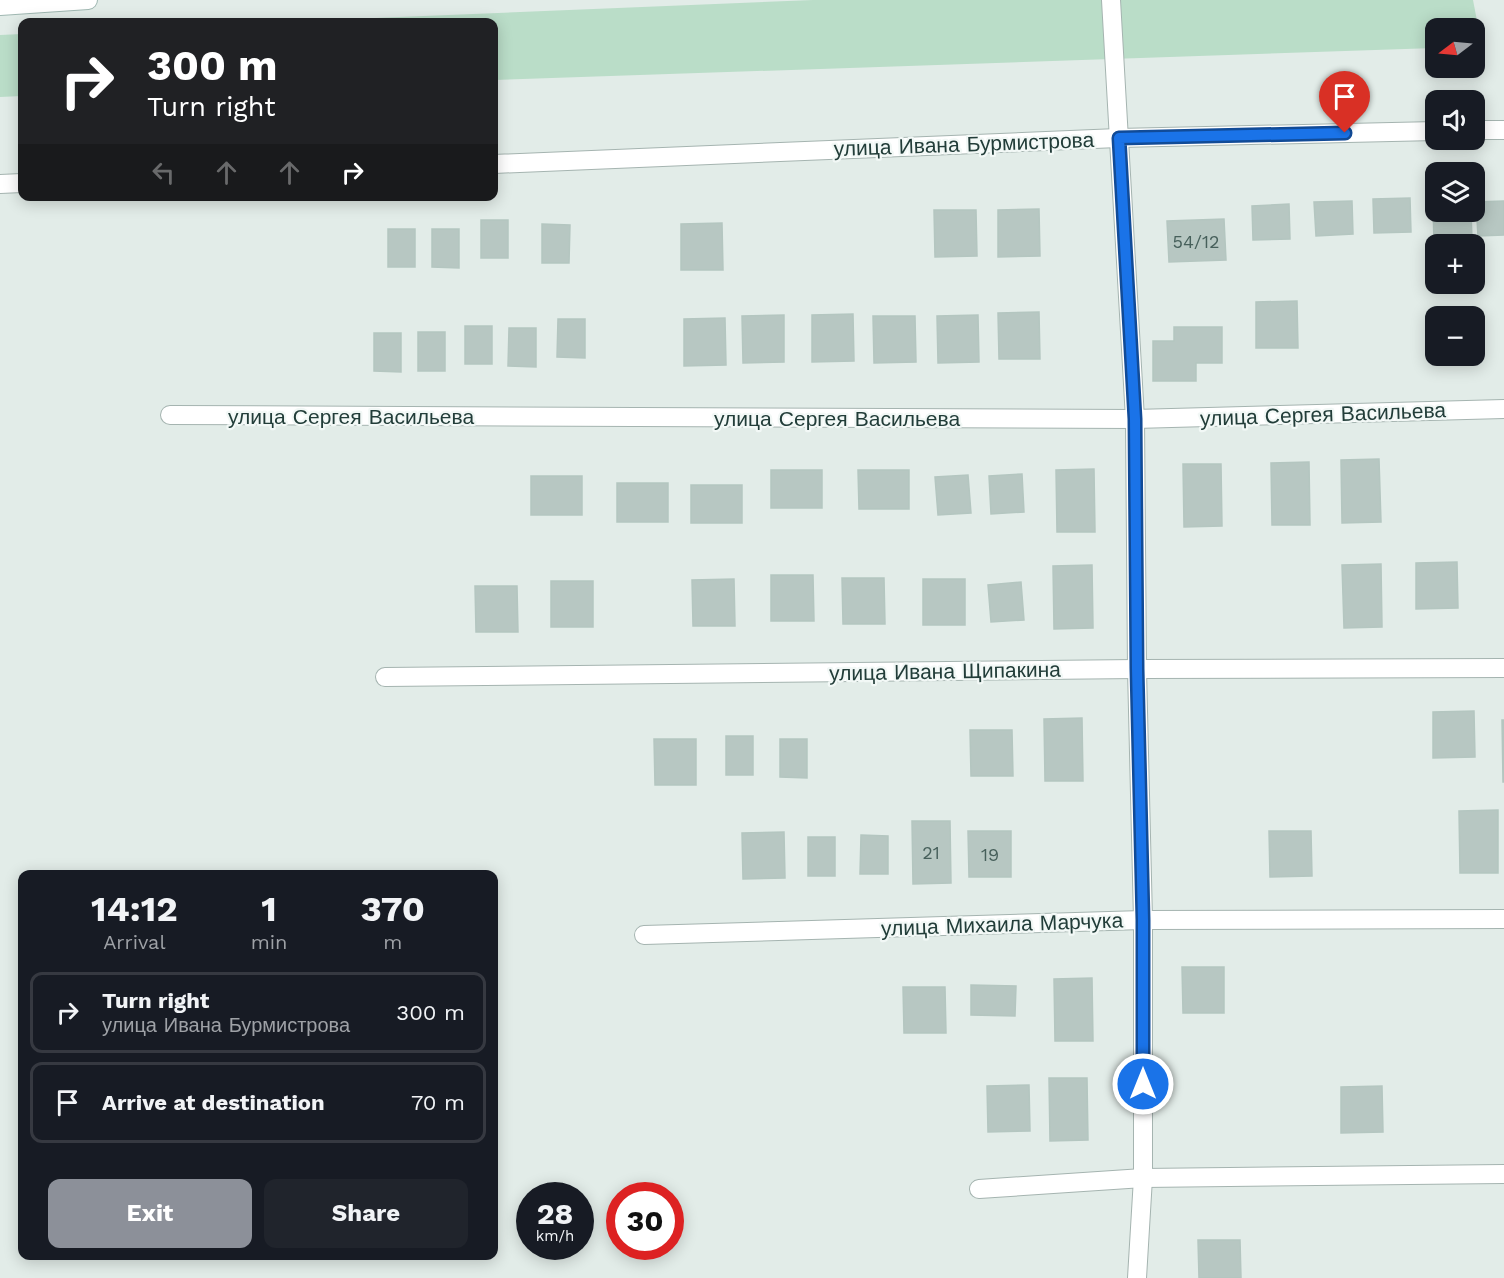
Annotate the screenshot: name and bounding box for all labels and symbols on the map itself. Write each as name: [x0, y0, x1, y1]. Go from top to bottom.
north arrow: [1425, 18, 1485, 78]
pin: [1319, 71, 1370, 133]
street label: улица Ивана Бурмистрова: [833, 127, 1095, 161]
house number: 54/12: [1173, 231, 1219, 252]
street label: улица Сергея Васильева: [1200, 397, 1447, 431]
street label: улица Сергея Васильева: [228, 404, 474, 429]
street label: улица Сергея Васильева: [714, 406, 960, 431]
street label: улица Ивана Щипакина: [829, 656, 1061, 686]
house number: 21: [922, 842, 940, 863]
house number: 19: [981, 844, 999, 865]
street label: улица Михаила Марчука: [880, 907, 1124, 941]
position arrow: [1111, 1052, 1175, 1116]
speed limit sign: 30: [606, 1182, 684, 1260]

